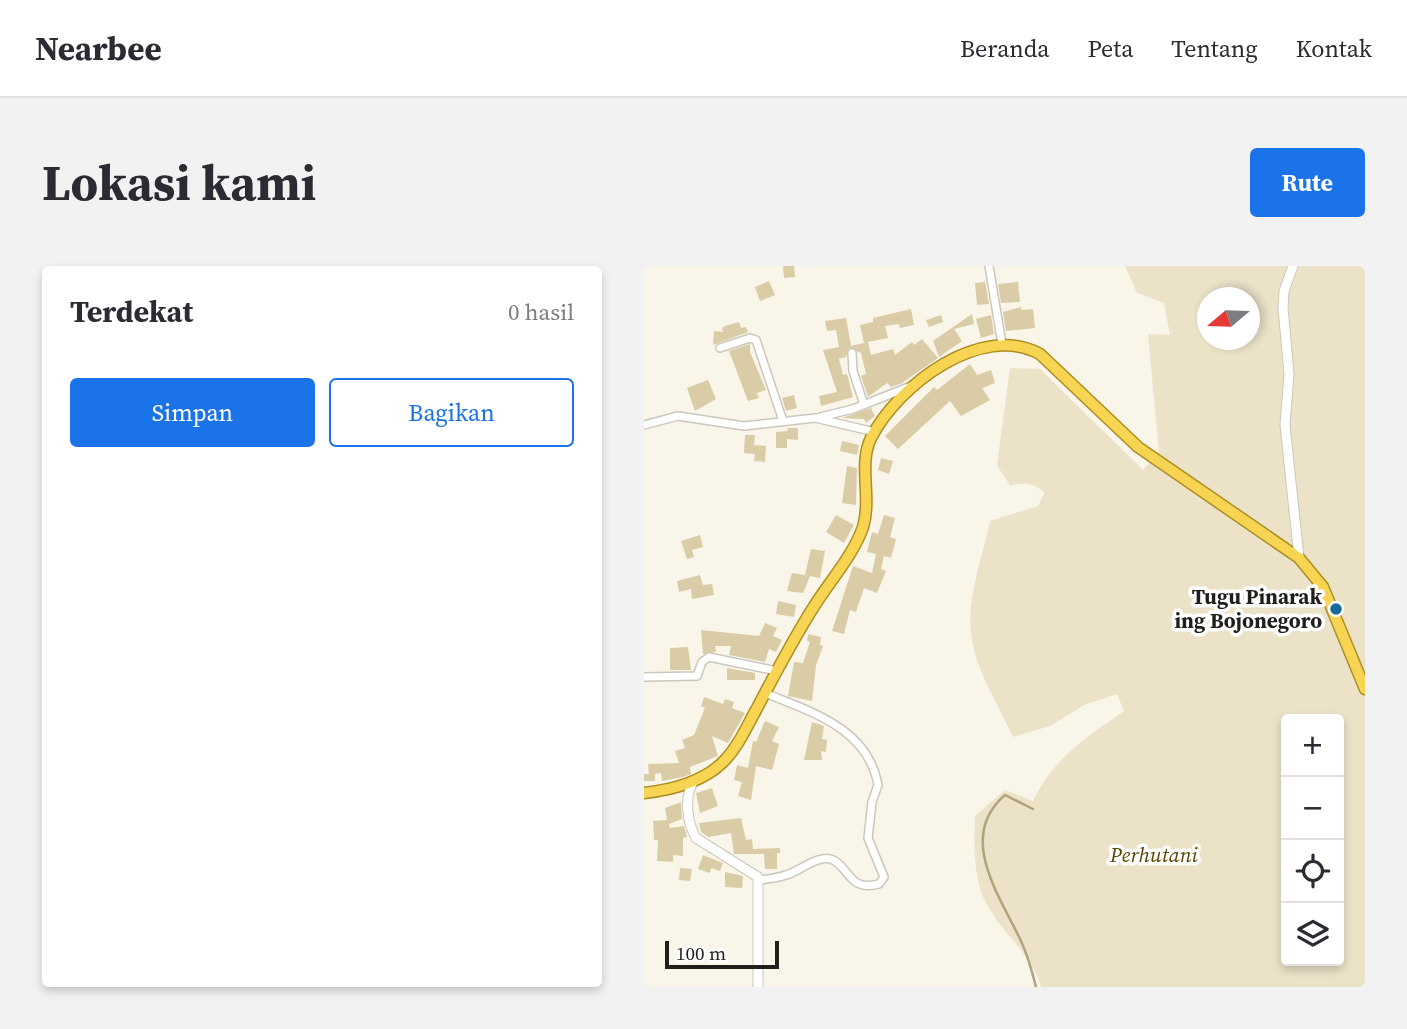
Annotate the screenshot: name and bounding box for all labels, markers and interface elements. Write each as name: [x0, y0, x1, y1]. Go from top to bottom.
text: Nearbee: [35, 26, 162, 71]
text: Beranda: [960, 32, 1049, 65]
text: Peta: [1087, 32, 1133, 65]
text: Tentang: [1171, 32, 1258, 65]
text: Kontak: [1296, 32, 1372, 65]
button: Rute: [1250, 148, 1365, 217]
text: Lokasi kami: [42, 149, 316, 216]
north arrow: [1197, 287, 1260, 350]
text: Terdekat: [70, 291, 193, 332]
text: 0 hasil: [508, 296, 574, 328]
button: Simpan: [70, 378, 315, 447]
button: Bagikan: [329, 378, 574, 447]
place label: Tugu Pinarak ing Bojonegoro: [1174, 582, 1322, 635]
marker: Tugu Pinarak ing Bojonegoro: [1328, 601, 1344, 617]
map controls: [1281, 714, 1344, 966]
button: +: [1281, 714, 1344, 777]
button: −: [1281, 777, 1344, 840]
park label: Perhutani: [1109, 840, 1199, 869]
button: locate: [1281, 840, 1344, 903]
button: layers: [1281, 903, 1344, 966]
scale bar: [665, 938, 779, 970]
text: 100 m: [676, 940, 726, 966]

